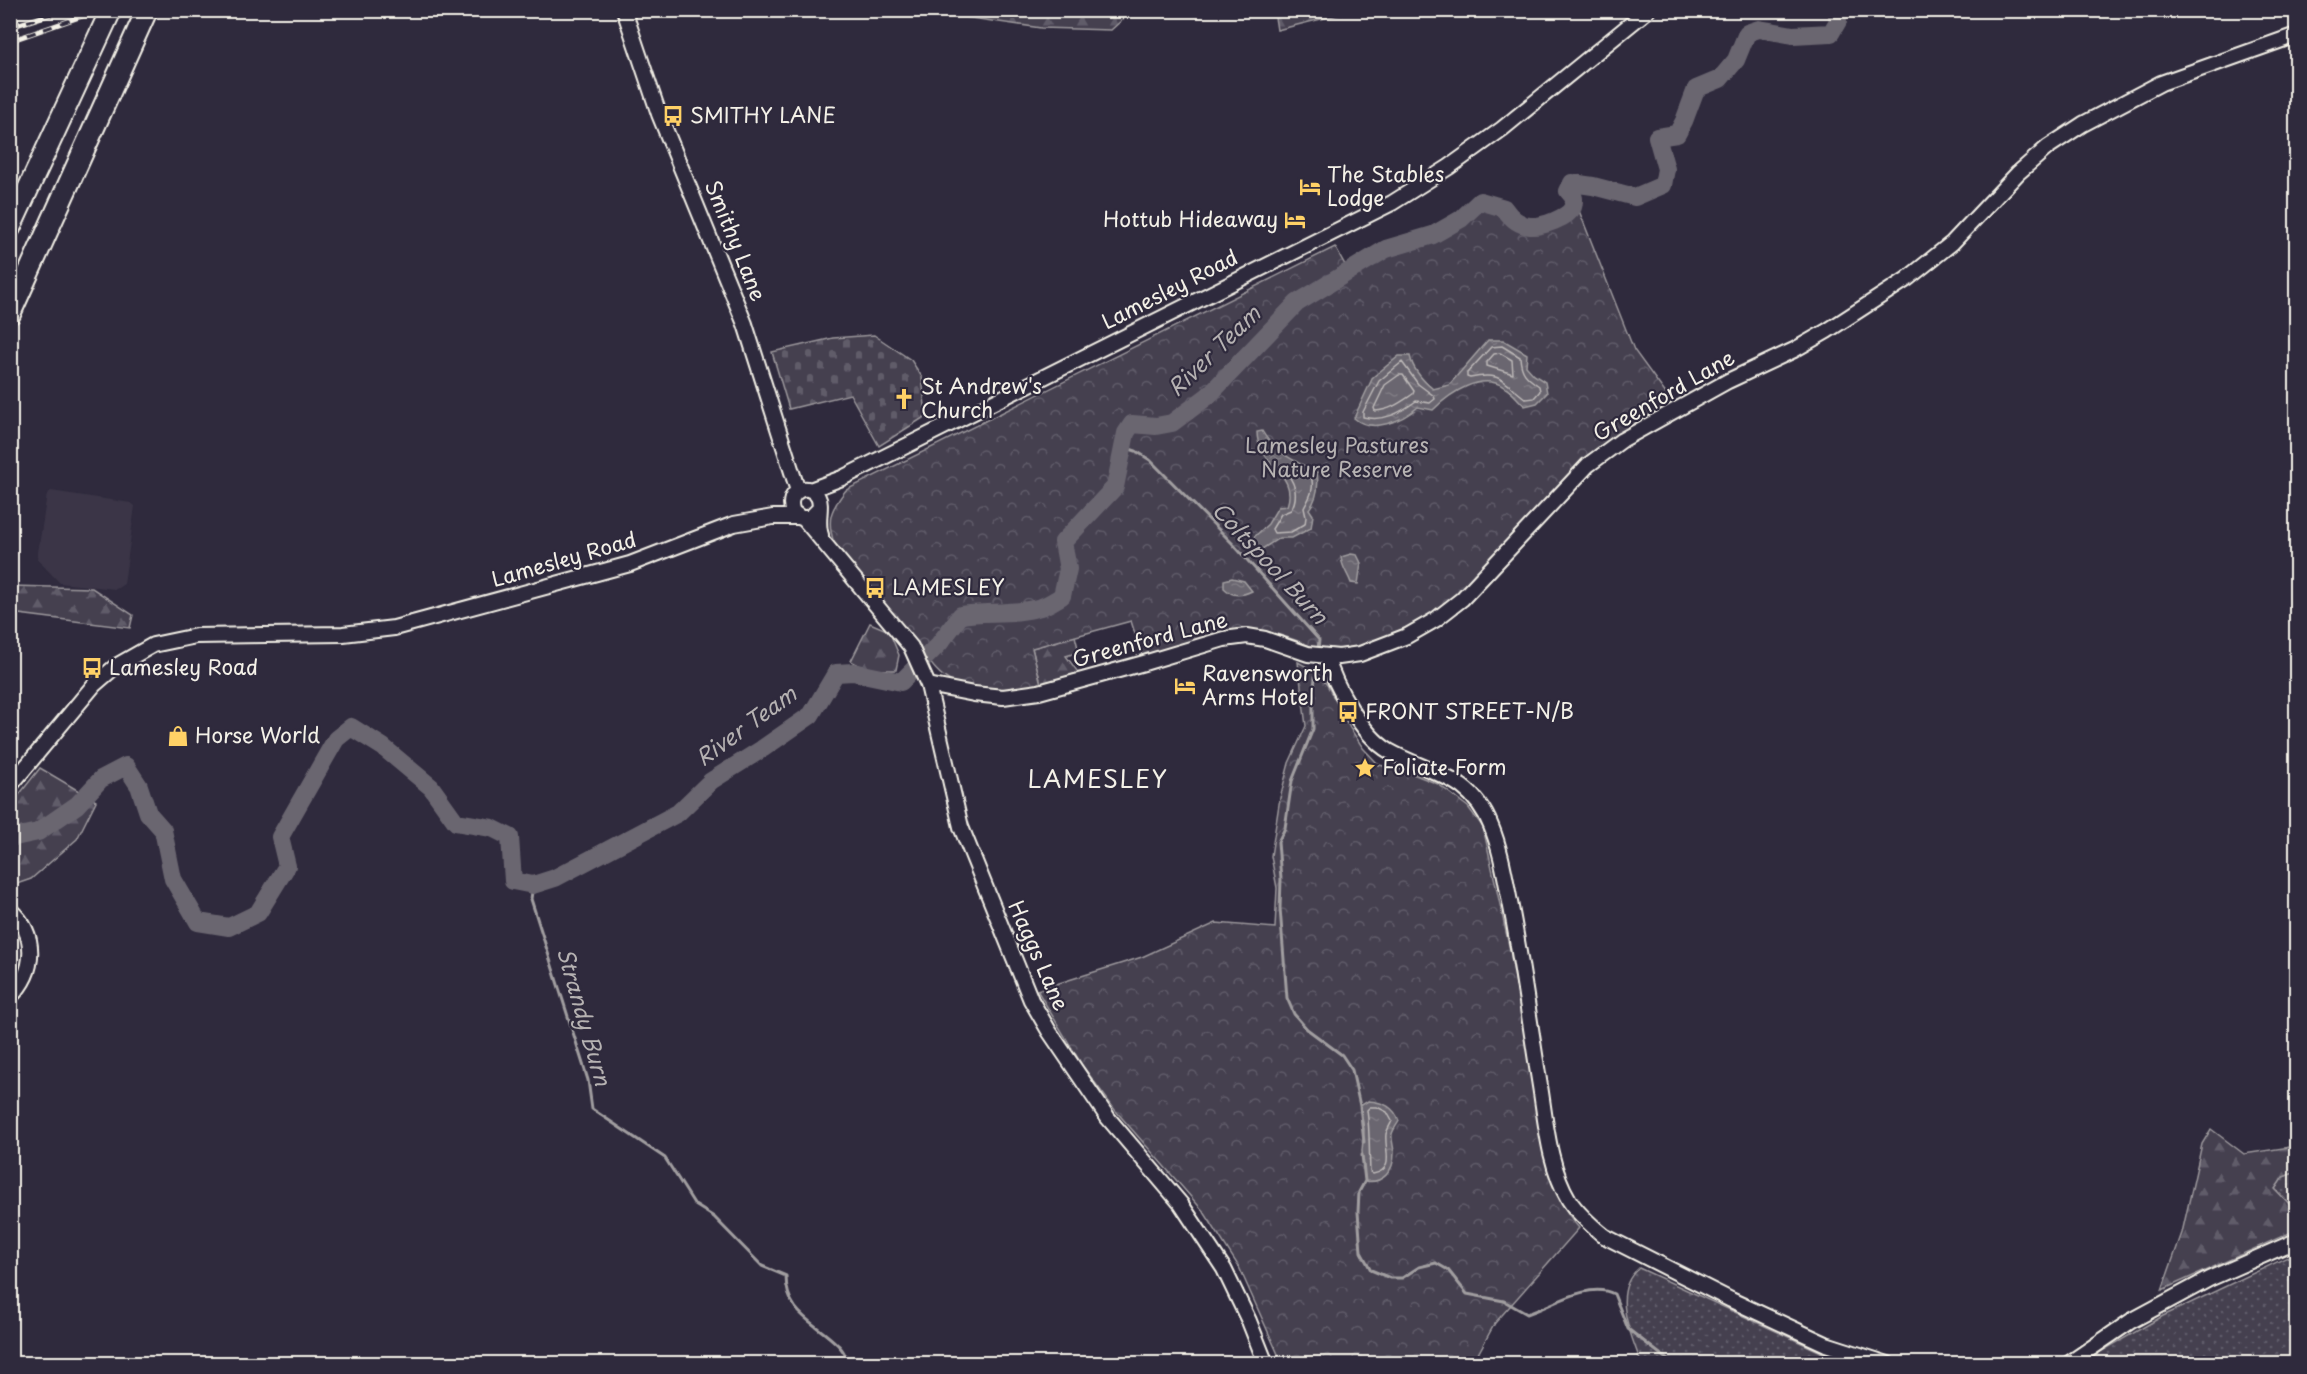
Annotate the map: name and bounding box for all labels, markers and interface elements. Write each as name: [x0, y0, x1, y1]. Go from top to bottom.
place label: SMITHY LANE: [690, 98, 836, 130]
bus stop icon: SMITHY LANE: [661, 104, 685, 128]
place label: The Stables Lodge: [1327, 157, 1444, 213]
street label: Smithy Lane: [698, 175, 776, 306]
hotel icon: The Stables Lodge: [1298, 175, 1322, 199]
place label: Hottub Hideaway: [1103, 202, 1278, 234]
hotel icon: Hottub Hideaway: [1283, 208, 1307, 232]
street label: Lamesley Road: [1095, 240, 1243, 336]
water label: River Team: [1159, 296, 1268, 403]
street label: Greenford Lane: [1586, 341, 1740, 448]
place label: St Andrew's Church: [921, 369, 1042, 425]
church icon: St Andrew's Church: [892, 387, 916, 411]
park label: Lamesley Pastures Nature Reserve: [1245, 428, 1429, 484]
water label: Coltspool Burn: [1206, 493, 1337, 631]
street label: Lamesley Road: [487, 522, 640, 594]
place label: LAMESLEY: [892, 570, 1005, 602]
bus stop icon: LAMESLEY: [863, 576, 887, 600]
street label: Greenford Lane: [1068, 602, 1231, 674]
place label: Lamesley Road: [109, 650, 258, 682]
bus stop icon: Lamesley Road: [80, 656, 104, 680]
place label: Ravensworth Arms Hotel: [1202, 656, 1333, 712]
hotel icon: Ravensworth Arms Hotel: [1173, 674, 1197, 698]
water label: River Team: [688, 676, 803, 773]
place label: FRONT STREET-N/B: [1365, 694, 1574, 726]
bus stop icon: FRONT STREET-N/B: [1336, 700, 1360, 724]
place label: Horse World: [195, 718, 320, 750]
shop icon: Horse World: [166, 724, 190, 748]
place label: Foliate Form: [1382, 750, 1507, 782]
place icon: Foliate Form: [1353, 756, 1377, 780]
district label: LAMESLEY: [1028, 760, 1168, 796]
street label: Haggs Lane: [1001, 895, 1078, 1015]
water label: Strandy Burn: [550, 943, 621, 1090]

